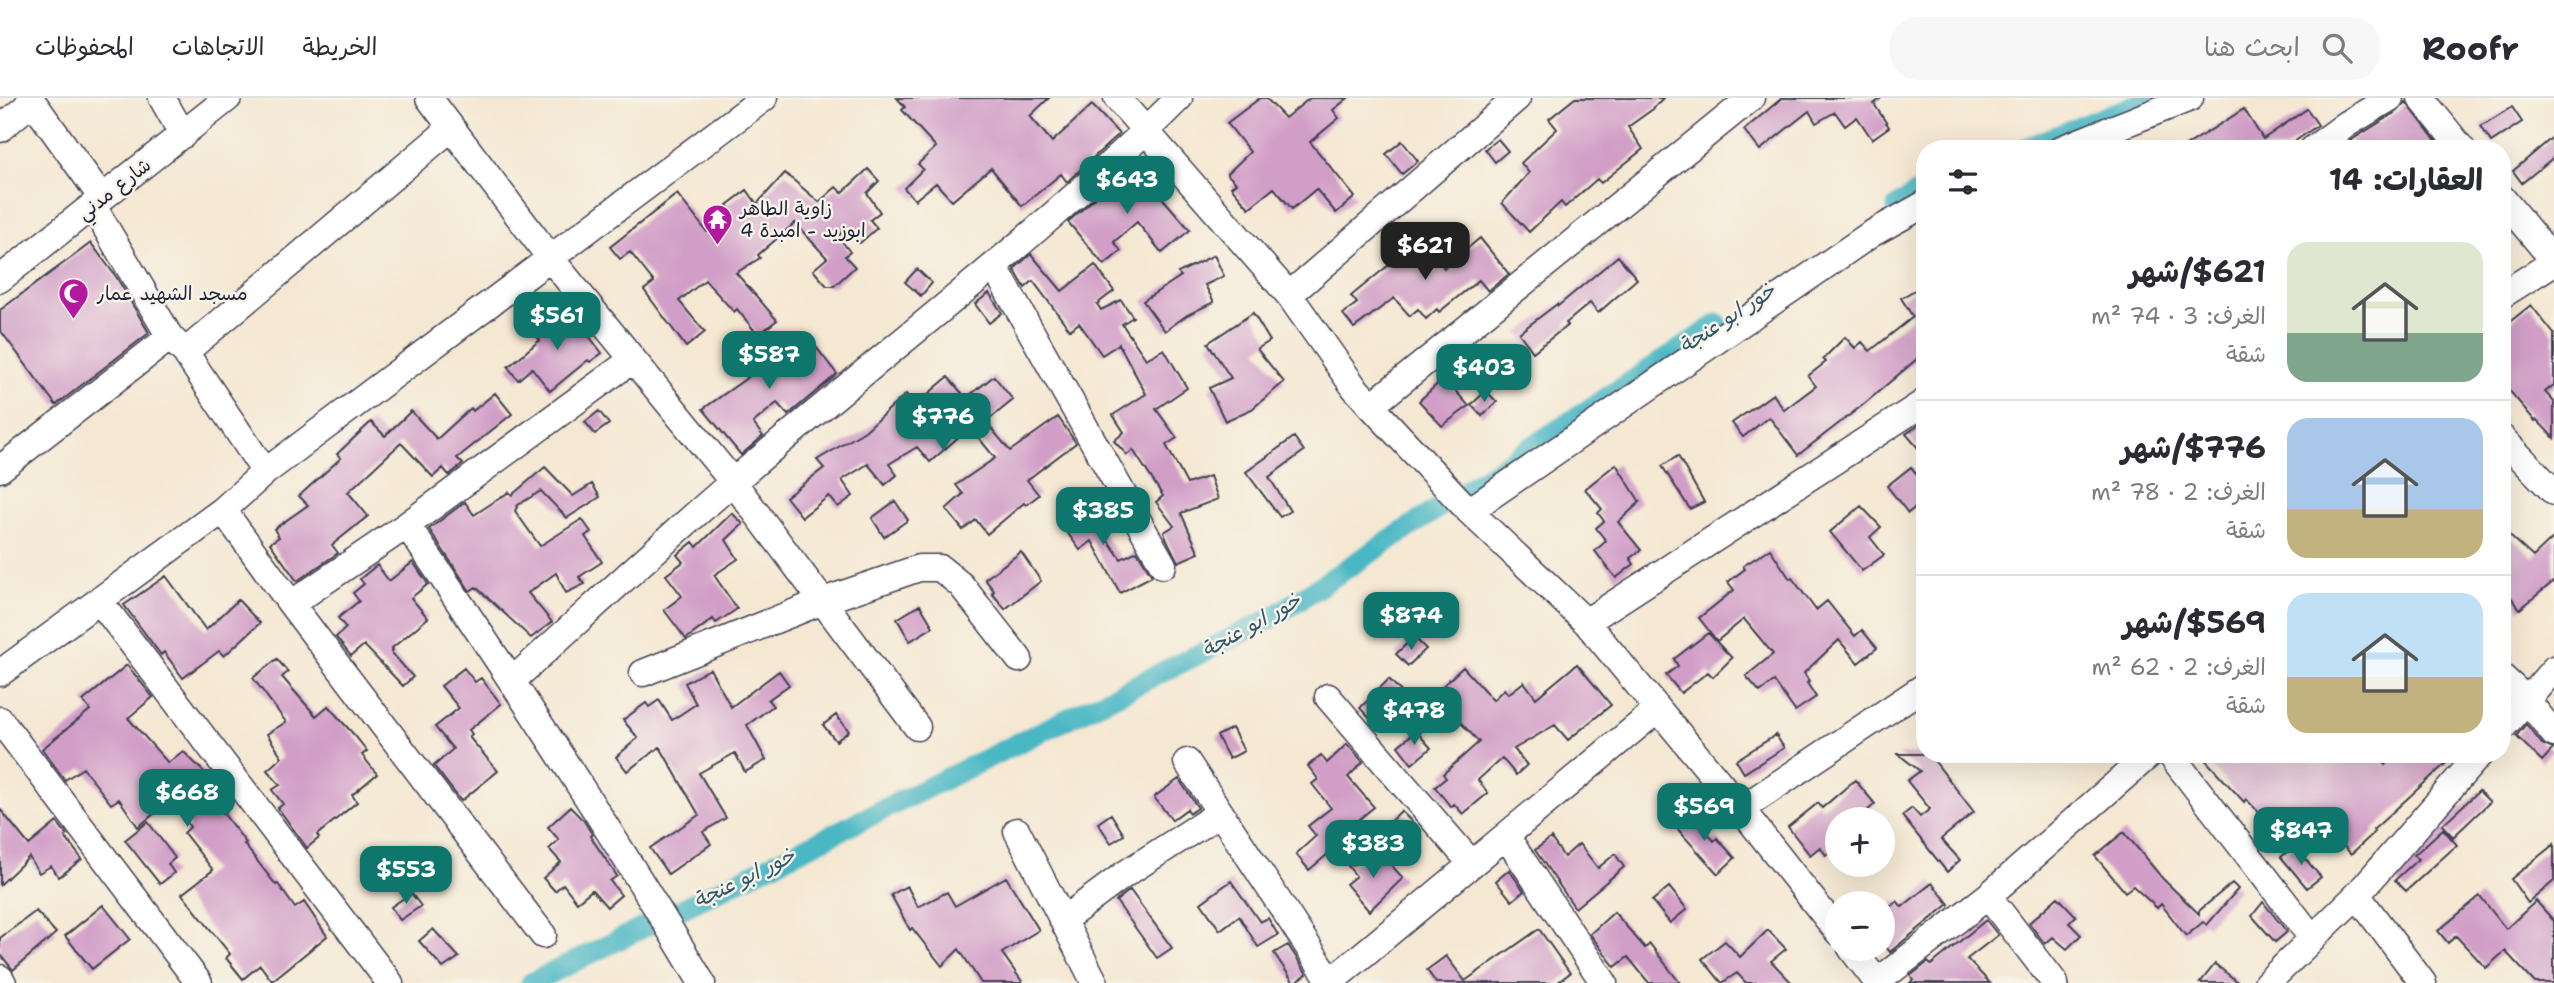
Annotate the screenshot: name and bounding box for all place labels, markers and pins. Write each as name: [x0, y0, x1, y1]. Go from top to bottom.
pin: $643: [1086, 156, 1168, 216]
place label: زاوية الطاهر ابوزيد - امبدة 4: [738, 196, 866, 243]
temple icon: زاوية الطاهر ابوزيد - امبدة 4: [700, 202, 734, 246]
pin: $621: [1384, 222, 1466, 282]
mosque icon: مسجد الشهيد عمار: [57, 276, 91, 320]
place label: مسجد الشهيد عمار: [96, 281, 248, 306]
pin: $561: [516, 292, 598, 352]
pin: $587: [728, 331, 810, 391]
pin: $403: [1443, 344, 1525, 404]
pin: $776: [902, 394, 984, 453]
pin: $385: [1062, 488, 1144, 547]
pin: $874: [1370, 592, 1452, 652]
pin: $478: [1373, 688, 1455, 747]
pin: $668: [146, 770, 228, 829]
pin: $569: [1663, 784, 1745, 843]
pin: $847: [2260, 808, 2342, 867]
pin: $383: [1332, 820, 1414, 880]
pin: $553: [365, 846, 447, 906]

